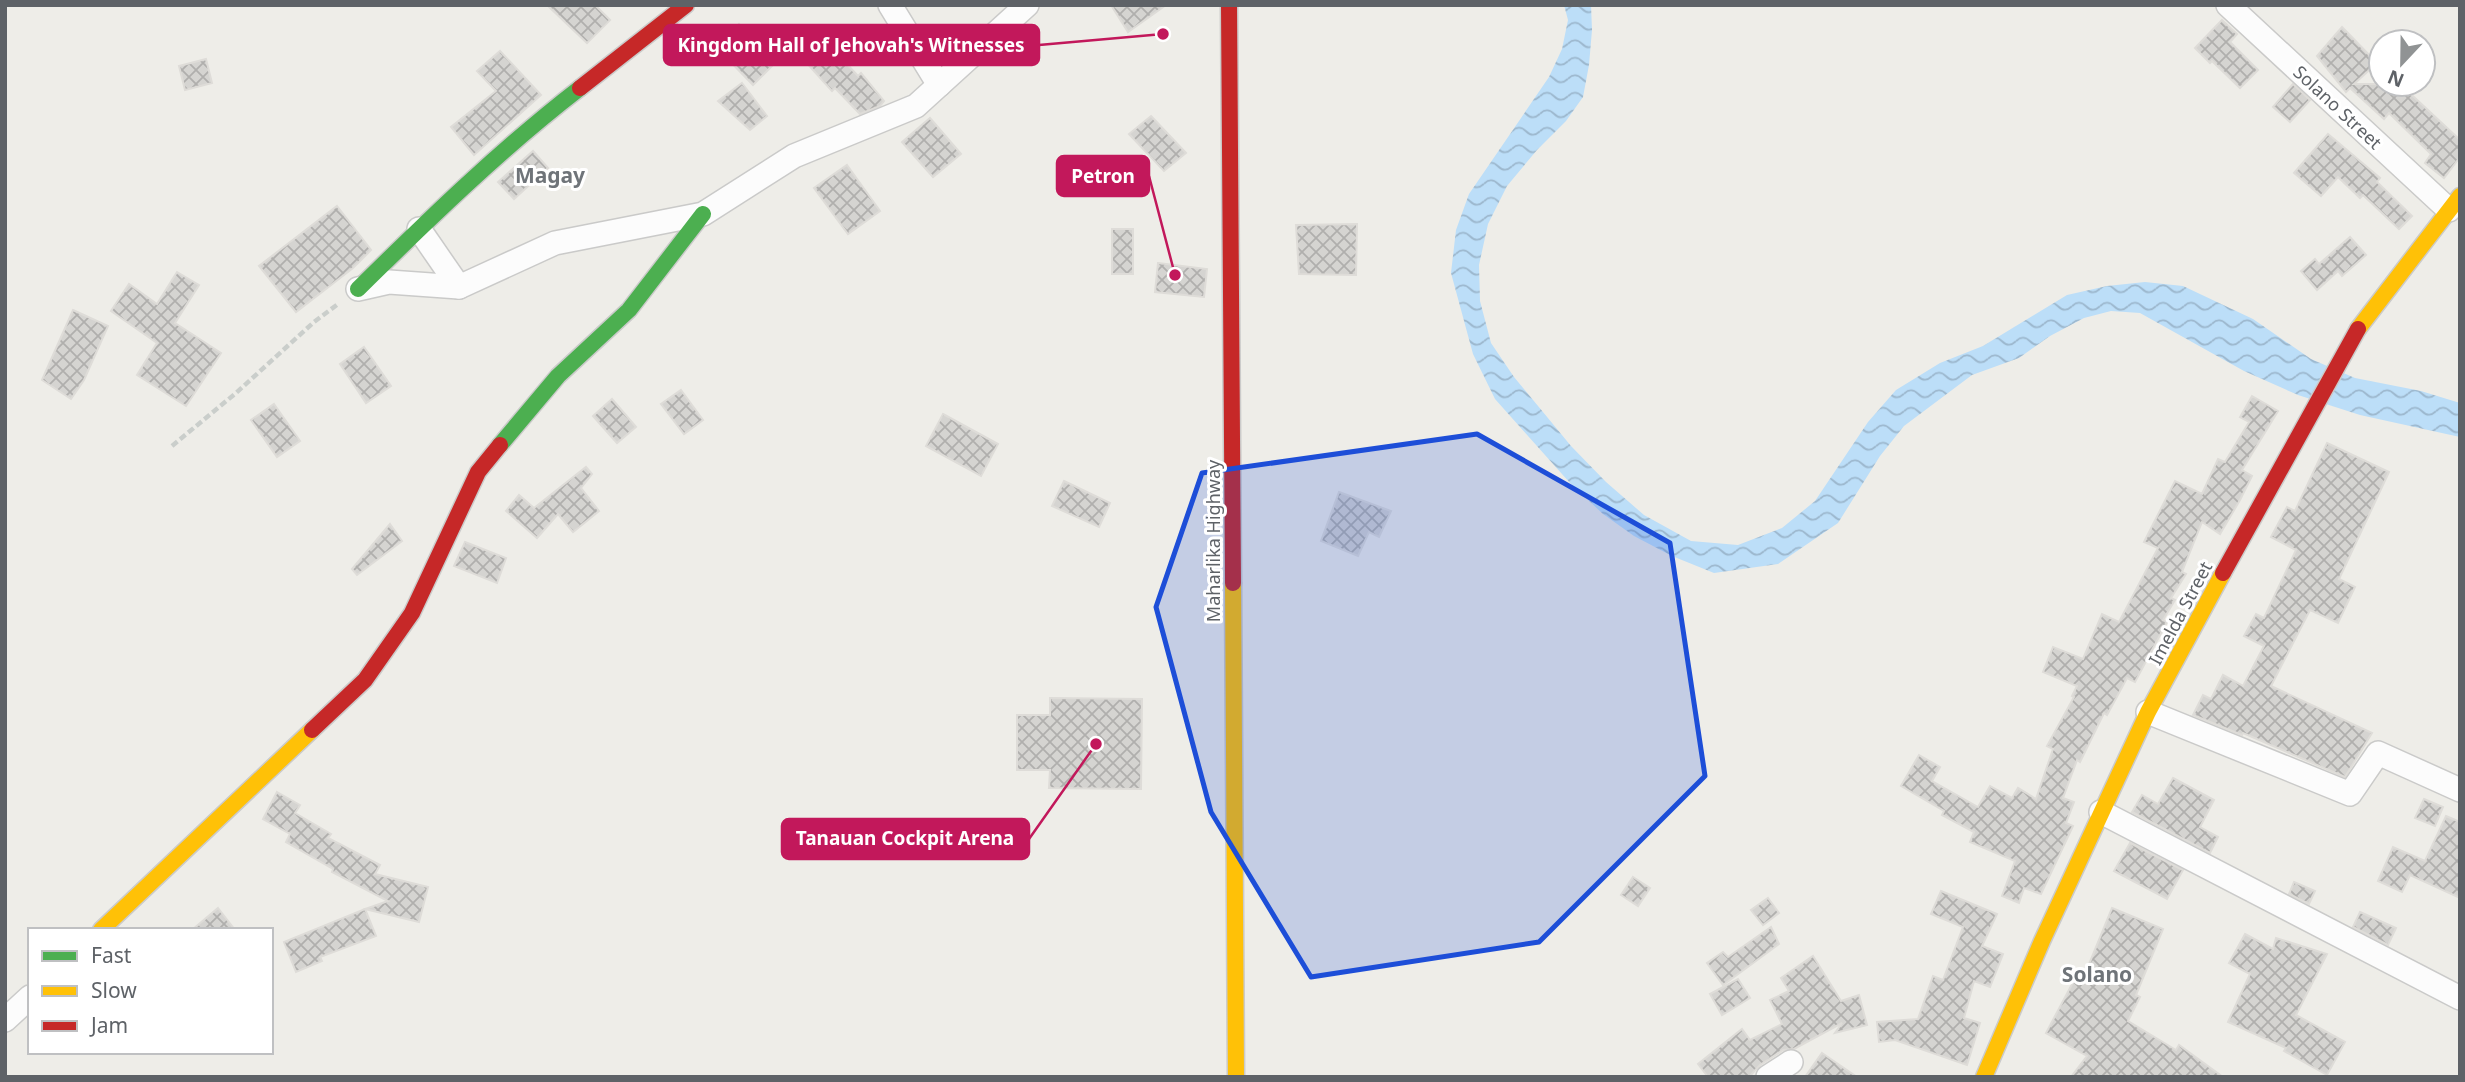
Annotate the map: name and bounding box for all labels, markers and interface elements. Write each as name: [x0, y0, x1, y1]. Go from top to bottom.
callout: Kingdom Hall of Jehovah's Witnesses: [664, 25, 1039, 65]
north arrow: [2367, 28, 2437, 98]
text: Kingdom Hall of Jehovah's Witnesses: [677, 32, 1025, 58]
street label: Solano Street: [2289, 60, 2388, 154]
text: N: [2384, 64, 2408, 94]
callout: Petron: [1057, 156, 1149, 196]
district label: Magay: [515, 161, 585, 189]
text: Petron: [1071, 163, 1135, 189]
street label: Maharlika Highway: [1201, 459, 1225, 622]
street label: Imelda Street: [2143, 557, 2218, 669]
callout: Tanauan Cockpit Arena: [782, 819, 1029, 859]
text: Tanauan Cockpit Arena: [796, 825, 1014, 851]
legend: [28, 928, 273, 1054]
text: Fast: [91, 941, 132, 969]
district label: Solano: [2062, 960, 2132, 988]
text: Slow: [91, 976, 137, 1004]
text: Jam: [89, 1011, 128, 1039]

